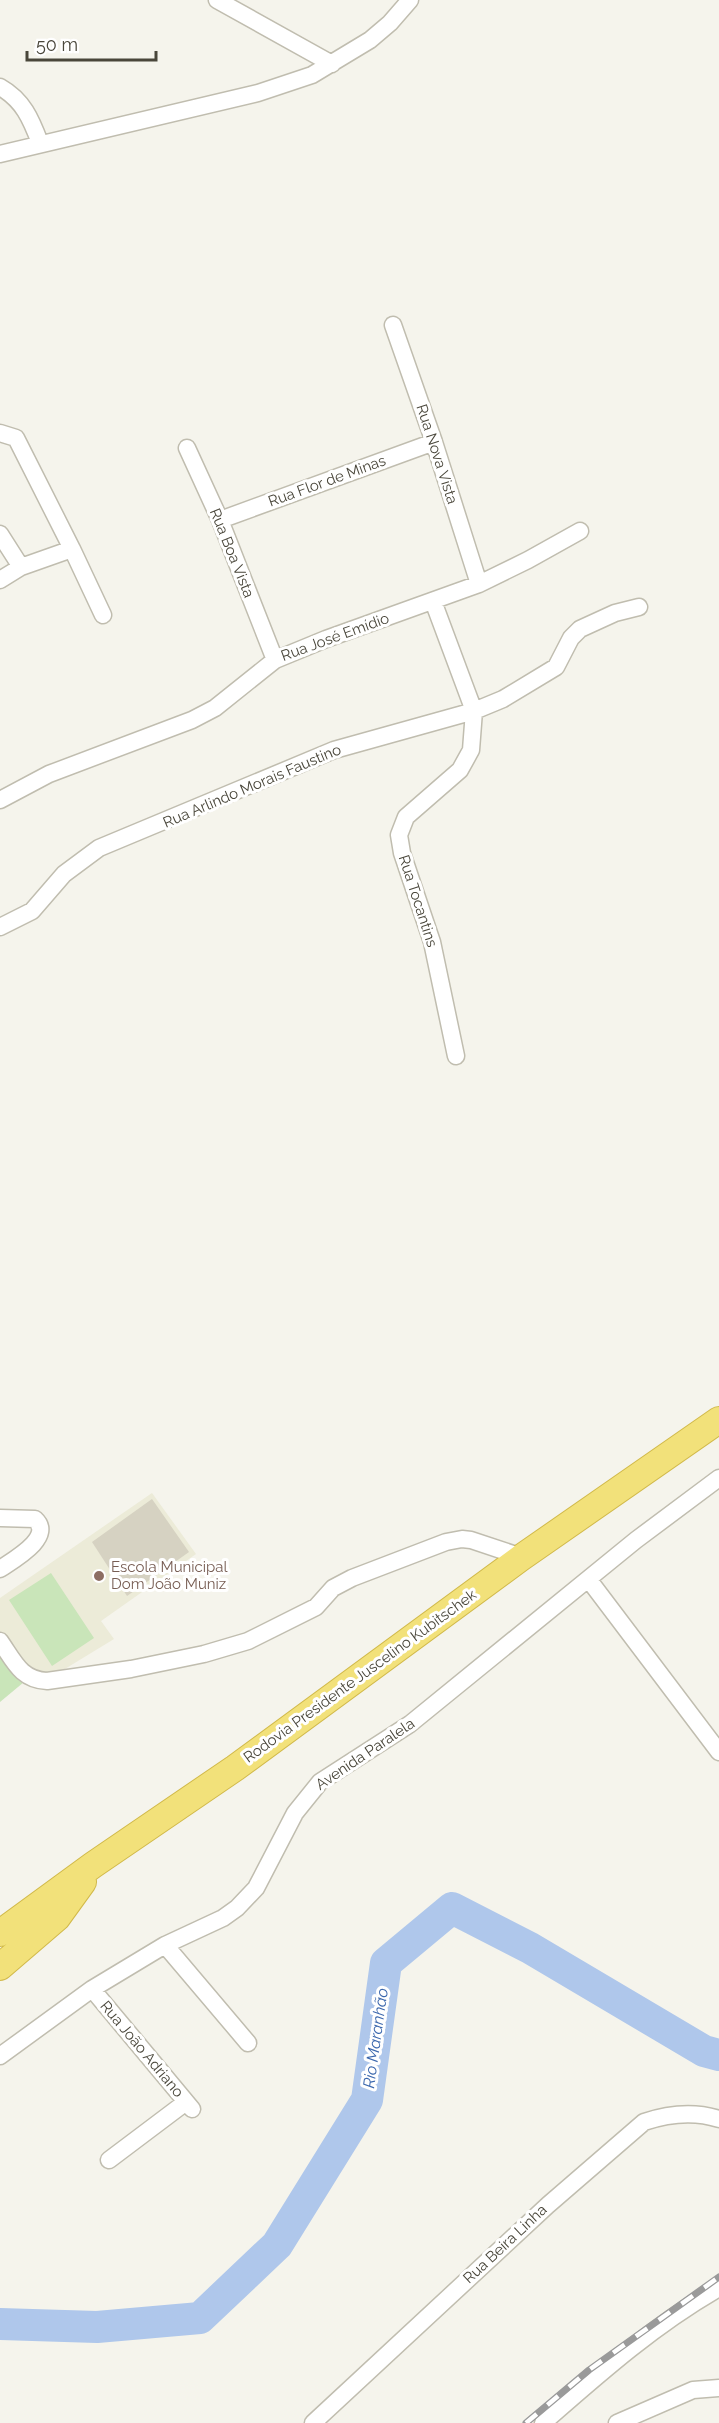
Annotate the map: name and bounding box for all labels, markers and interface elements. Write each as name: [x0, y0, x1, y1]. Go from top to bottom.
scale bar: [27, 24, 156, 62]
text: 50 m: [36, 34, 78, 55]
street label: Rua Nova Vista: [412, 402, 462, 506]
street label: Rua Flor de Minas: [266, 451, 388, 511]
street label: Rua Boa Vista: [206, 506, 258, 600]
street label: Rua José Emídio: [278, 609, 392, 665]
street label: Rua Arlindo Morais Faustino: [160, 740, 344, 832]
street label: Rua Tocantins: [395, 853, 441, 949]
place label: Escola Municipal Dom João Muniz: [111, 1558, 229, 1593]
marker: Escola Municipal Dom João Muniz: [92, 1569, 106, 1583]
street label: Rodovia Presidente Juscelino Kubitschek: [240, 1585, 480, 1767]
street label: Avenida Paralela: [312, 1714, 418, 1794]
water label: Rio Maranhão: [359, 1987, 392, 2089]
street label: Rua João Adriano: [96, 1997, 188, 2101]
street label: Rua Beira Linha: [460, 2201, 550, 2287]

